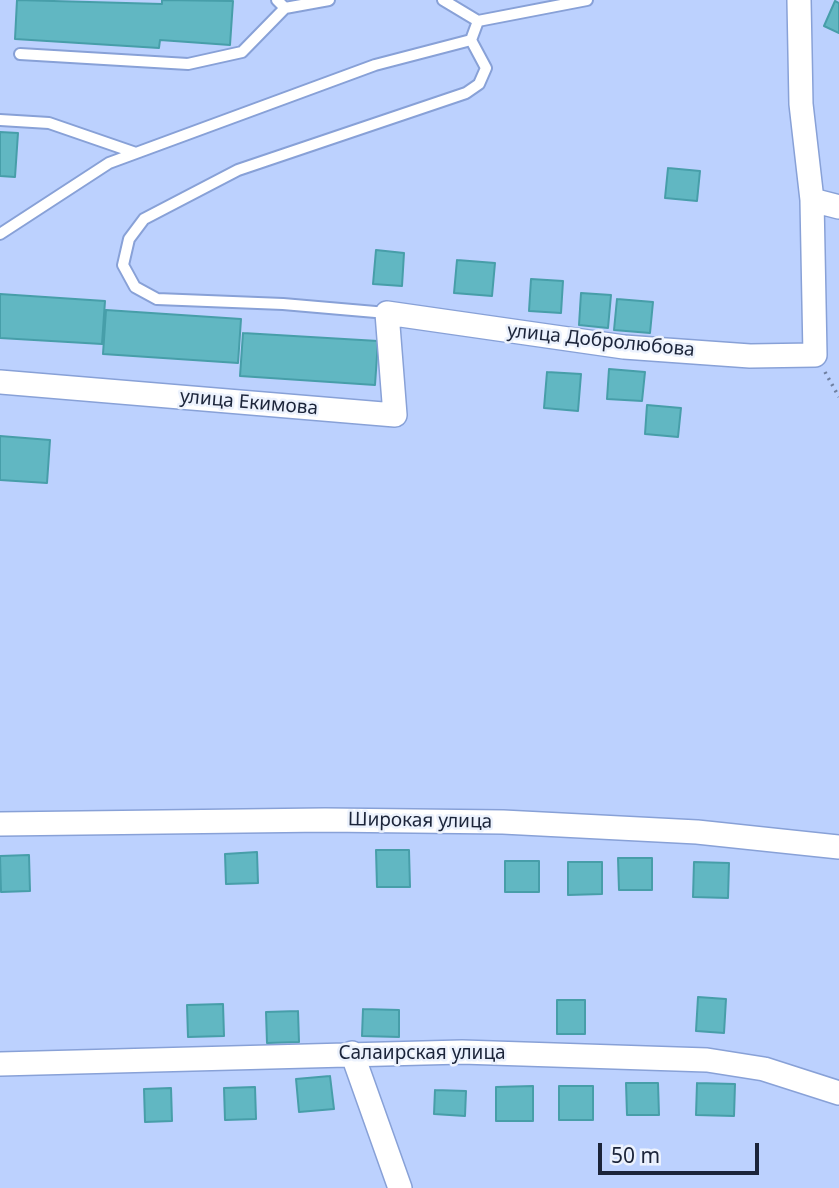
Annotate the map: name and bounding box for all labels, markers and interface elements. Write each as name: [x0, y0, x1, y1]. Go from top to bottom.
street label: улица Добролюбова: [506, 320, 696, 362]
street label: улица Екимова: [179, 386, 319, 420]
street label: Широкая улица: [348, 808, 492, 834]
street label: Салаирская улица: [338, 1043, 506, 1065]
scale bar: [601, 1128, 762, 1172]
text: 50 m: [611, 1141, 660, 1169]

